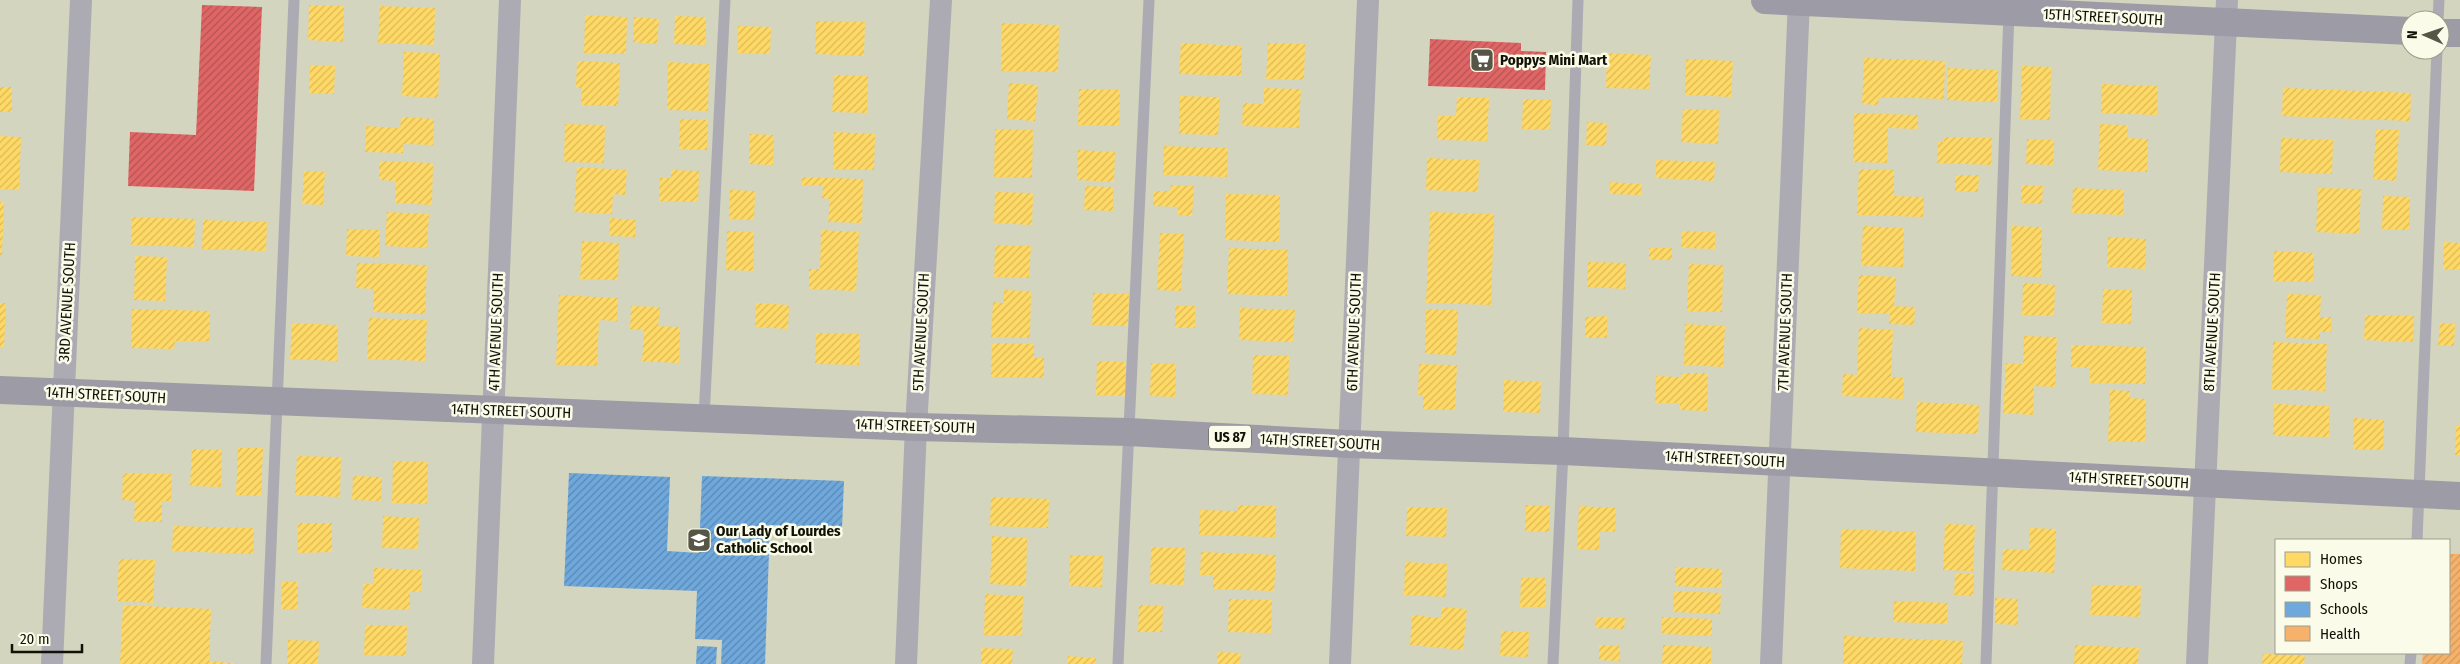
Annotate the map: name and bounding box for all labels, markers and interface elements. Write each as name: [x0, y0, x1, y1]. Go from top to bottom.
street label: 15TH STREET SOUTH: [2043, 5, 2163, 29]
north arrow: [2400, 10, 2450, 60]
text: N: [2404, 30, 2421, 39]
supermarket icon: Poppys Mini Mart: [1469, 47, 1495, 73]
place label: Poppys Mini Mart: [1500, 51, 1608, 69]
street label: 3RD AVENUE SOUTH: [55, 242, 79, 362]
street label: 4TH AVENUE SOUTH: [485, 272, 507, 392]
street label: 5TH AVENUE SOUTH: [909, 272, 933, 392]
street label: 6TH AVENUE SOUTH: [1343, 272, 1365, 392]
street label: 8TH AVENUE SOUTH: [2200, 272, 2224, 392]
street label: 7TH AVENUE SOUTH: [1774, 273, 1796, 391]
street label: 14TH STREET SOUTH: [45, 383, 167, 407]
street label: 14TH STREET SOUTH: [451, 400, 571, 422]
street label: 14TH STREET SOUTH: [855, 415, 975, 437]
road number: US 87: [1209, 426, 1251, 448]
street label: 14TH STREET SOUTH: [1259, 430, 1381, 454]
street label: 14TH STREET SOUTH: [1664, 447, 1786, 471]
street label: 14TH STREET SOUTH: [2068, 468, 2190, 492]
place label: Our Lady of Lourdes Catholic School: [716, 522, 841, 557]
school or university icon: Our Lady of Lourdes Catholic School: [686, 527, 712, 553]
legend: [2275, 539, 2450, 654]
text: Homes: [2320, 550, 2362, 568]
text: Shops: [2320, 575, 2358, 593]
text: Schools: [2320, 600, 2368, 618]
scale bar: [12, 622, 82, 654]
text: Health: [2320, 625, 2360, 643]
text: 20 m: [20, 630, 50, 648]

